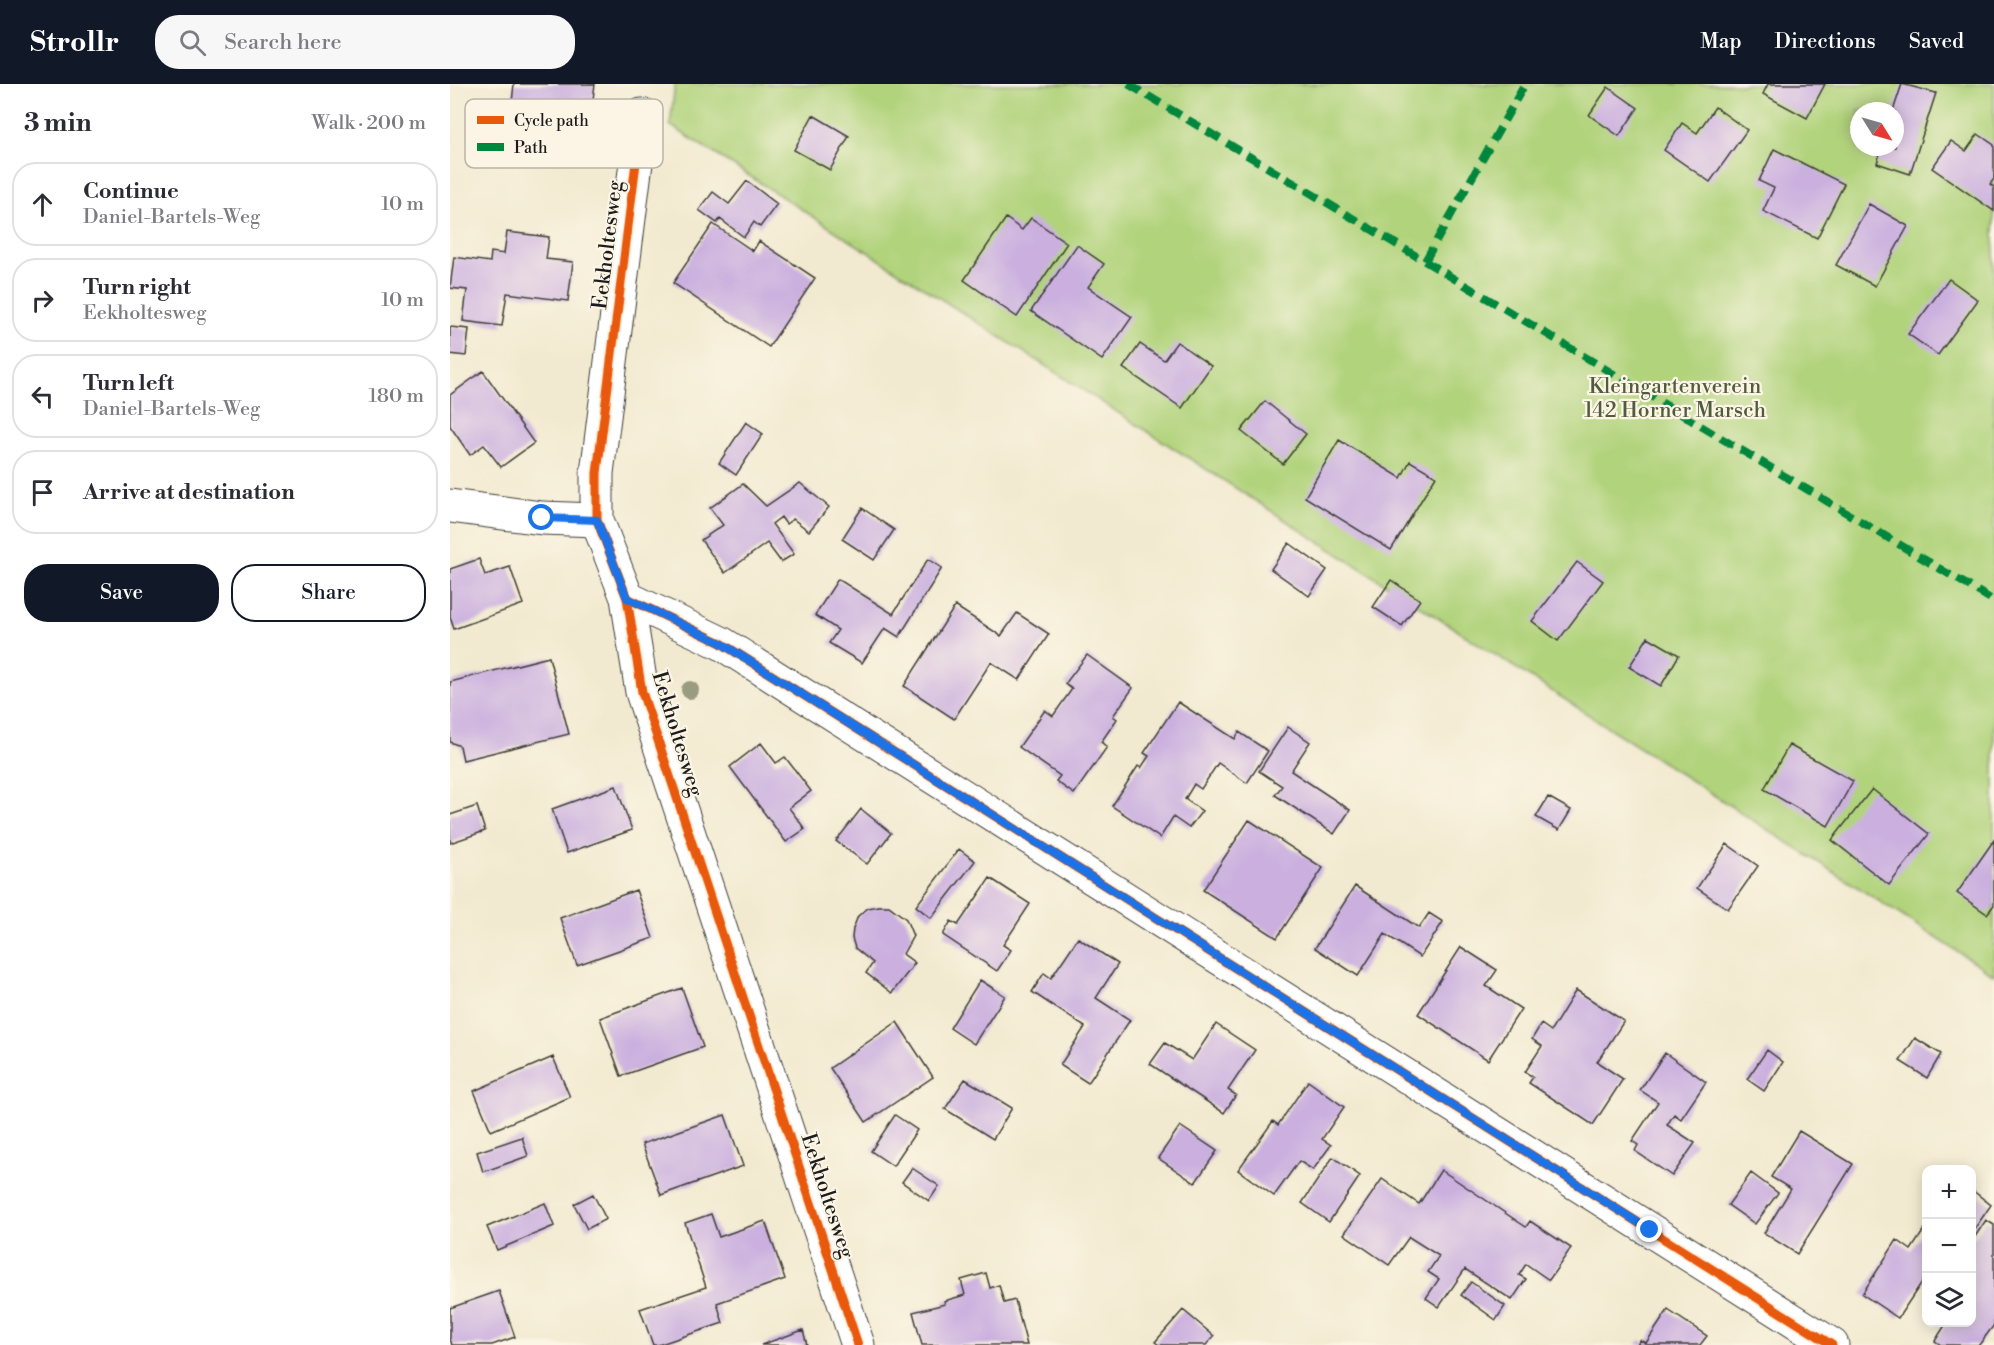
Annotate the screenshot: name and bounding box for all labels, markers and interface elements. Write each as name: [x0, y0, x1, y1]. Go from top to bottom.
search box: [155, 15, 575, 69]
text: Strollr: [30, 25, 119, 60]
icon: search: [176, 26, 209, 59]
text: Search here: [224, 29, 342, 56]
text: Map: [1700, 29, 1742, 55]
text: Directions: [1775, 29, 1876, 55]
text: Saved: [1909, 29, 1964, 55]
legend: [465, 99, 663, 168]
north arrow: [1850, 102, 1904, 156]
text: 3 min: [24, 107, 92, 139]
text: Walk · 200 m: [312, 111, 426, 136]
text: Cycle path: [514, 111, 589, 131]
text: Path: [514, 138, 548, 158]
text: Continue: [83, 178, 179, 205]
street label: Eekholtesweg: [587, 179, 629, 311]
icon: ahead: [26, 188, 59, 221]
text: 10 m: [381, 192, 424, 217]
text: Daniel-Bartels-Weg: [83, 205, 260, 230]
text: Turn right: [83, 274, 191, 301]
icon: right: [26, 284, 59, 317]
text: 10 m: [381, 288, 424, 313]
text: Eekholtesweg: [83, 301, 207, 326]
text: Turn left: [83, 370, 174, 397]
park label: Kleingartenverein 142 Horner Marsch: [1584, 374, 1766, 424]
icon: left: [26, 380, 59, 413]
text: 180 m: [369, 384, 424, 409]
text: Daniel-Bartels-Weg: [83, 397, 260, 422]
icon: arrive: [26, 476, 59, 509]
text: Arrive at destination: [83, 479, 295, 506]
route start: [528, 504, 554, 530]
button: Save: [24, 564, 219, 622]
button: Share: [231, 564, 426, 622]
street label: Eekholtesweg: [646, 668, 708, 800]
street label: Eekholtesweg: [795, 1130, 859, 1262]
map controls: [1922, 1165, 1976, 1327]
button: +: [1922, 1165, 1976, 1219]
route end: [1636, 1216, 1662, 1242]
button: −: [1922, 1219, 1976, 1273]
button: layers: [1922, 1273, 1976, 1327]

